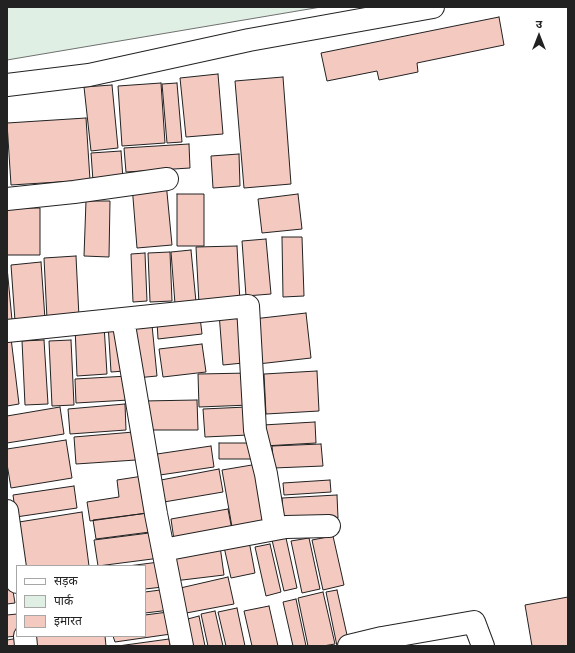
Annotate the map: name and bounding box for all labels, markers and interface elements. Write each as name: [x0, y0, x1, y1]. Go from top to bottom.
north arrow: [519, 16, 559, 56]
text: उ: [536, 17, 542, 31]
legend: [16, 565, 146, 637]
text: सड़क: [54, 573, 78, 589]
text: पार्क: [54, 593, 73, 609]
text: इमारत: [54, 613, 82, 629]

